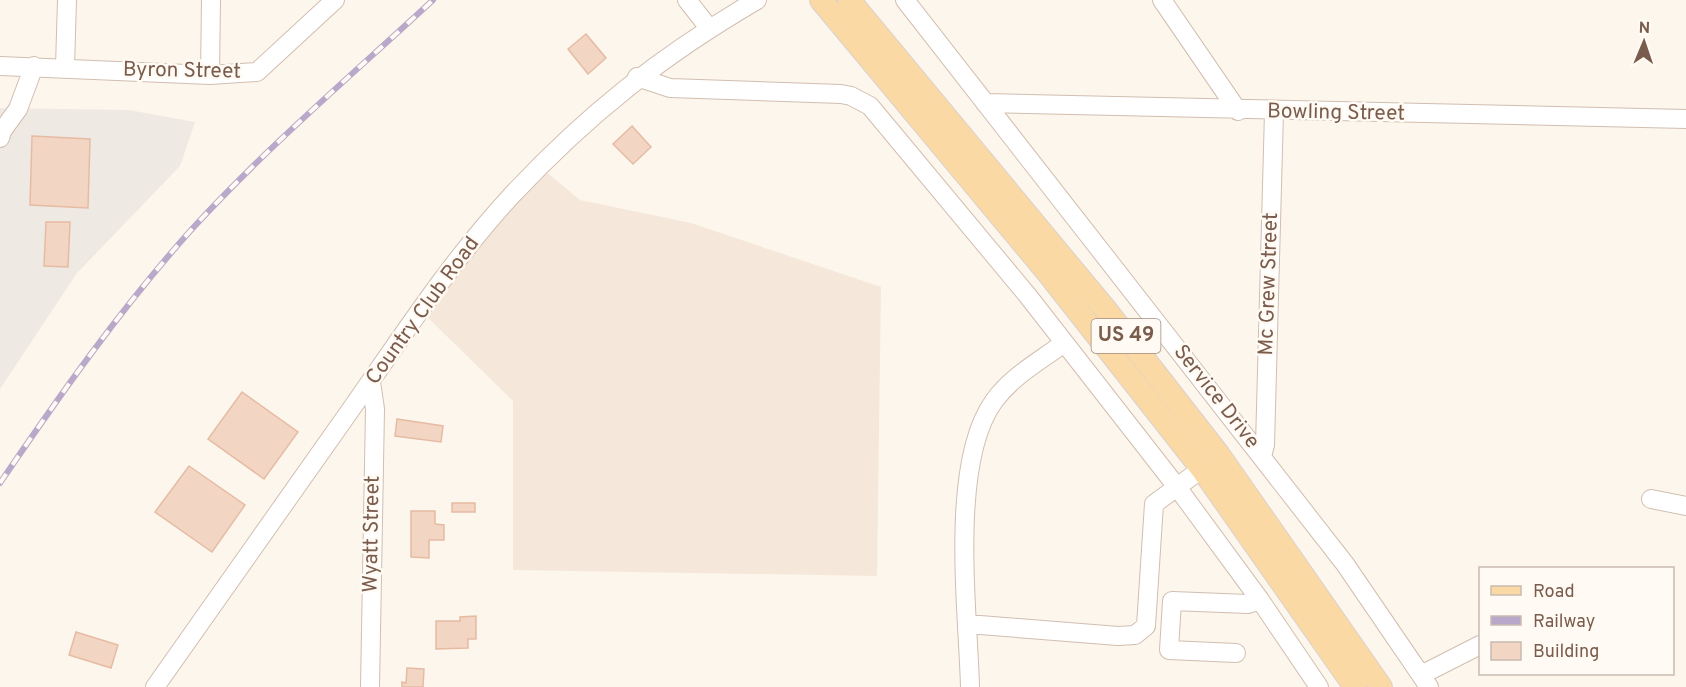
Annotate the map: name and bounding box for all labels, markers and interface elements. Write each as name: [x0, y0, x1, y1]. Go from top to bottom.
north arrow: [1614, 12, 1674, 72]
text: N: [1638, 19, 1651, 39]
street label: Byron Street: [123, 56, 241, 86]
street label: Bowling Street: [1267, 98, 1405, 128]
street label: Mc Grew Street: [1253, 212, 1285, 356]
street label: Country Club Road: [360, 232, 486, 390]
road number: US 49: [1092, 319, 1160, 353]
street label: Service Drive: [1167, 340, 1265, 454]
street label: Wyatt Street: [357, 475, 387, 593]
legend: [1479, 567, 1674, 675]
text: Road: [1533, 581, 1575, 604]
text: Railway: [1533, 611, 1595, 634]
text: Building: [1533, 641, 1599, 664]

